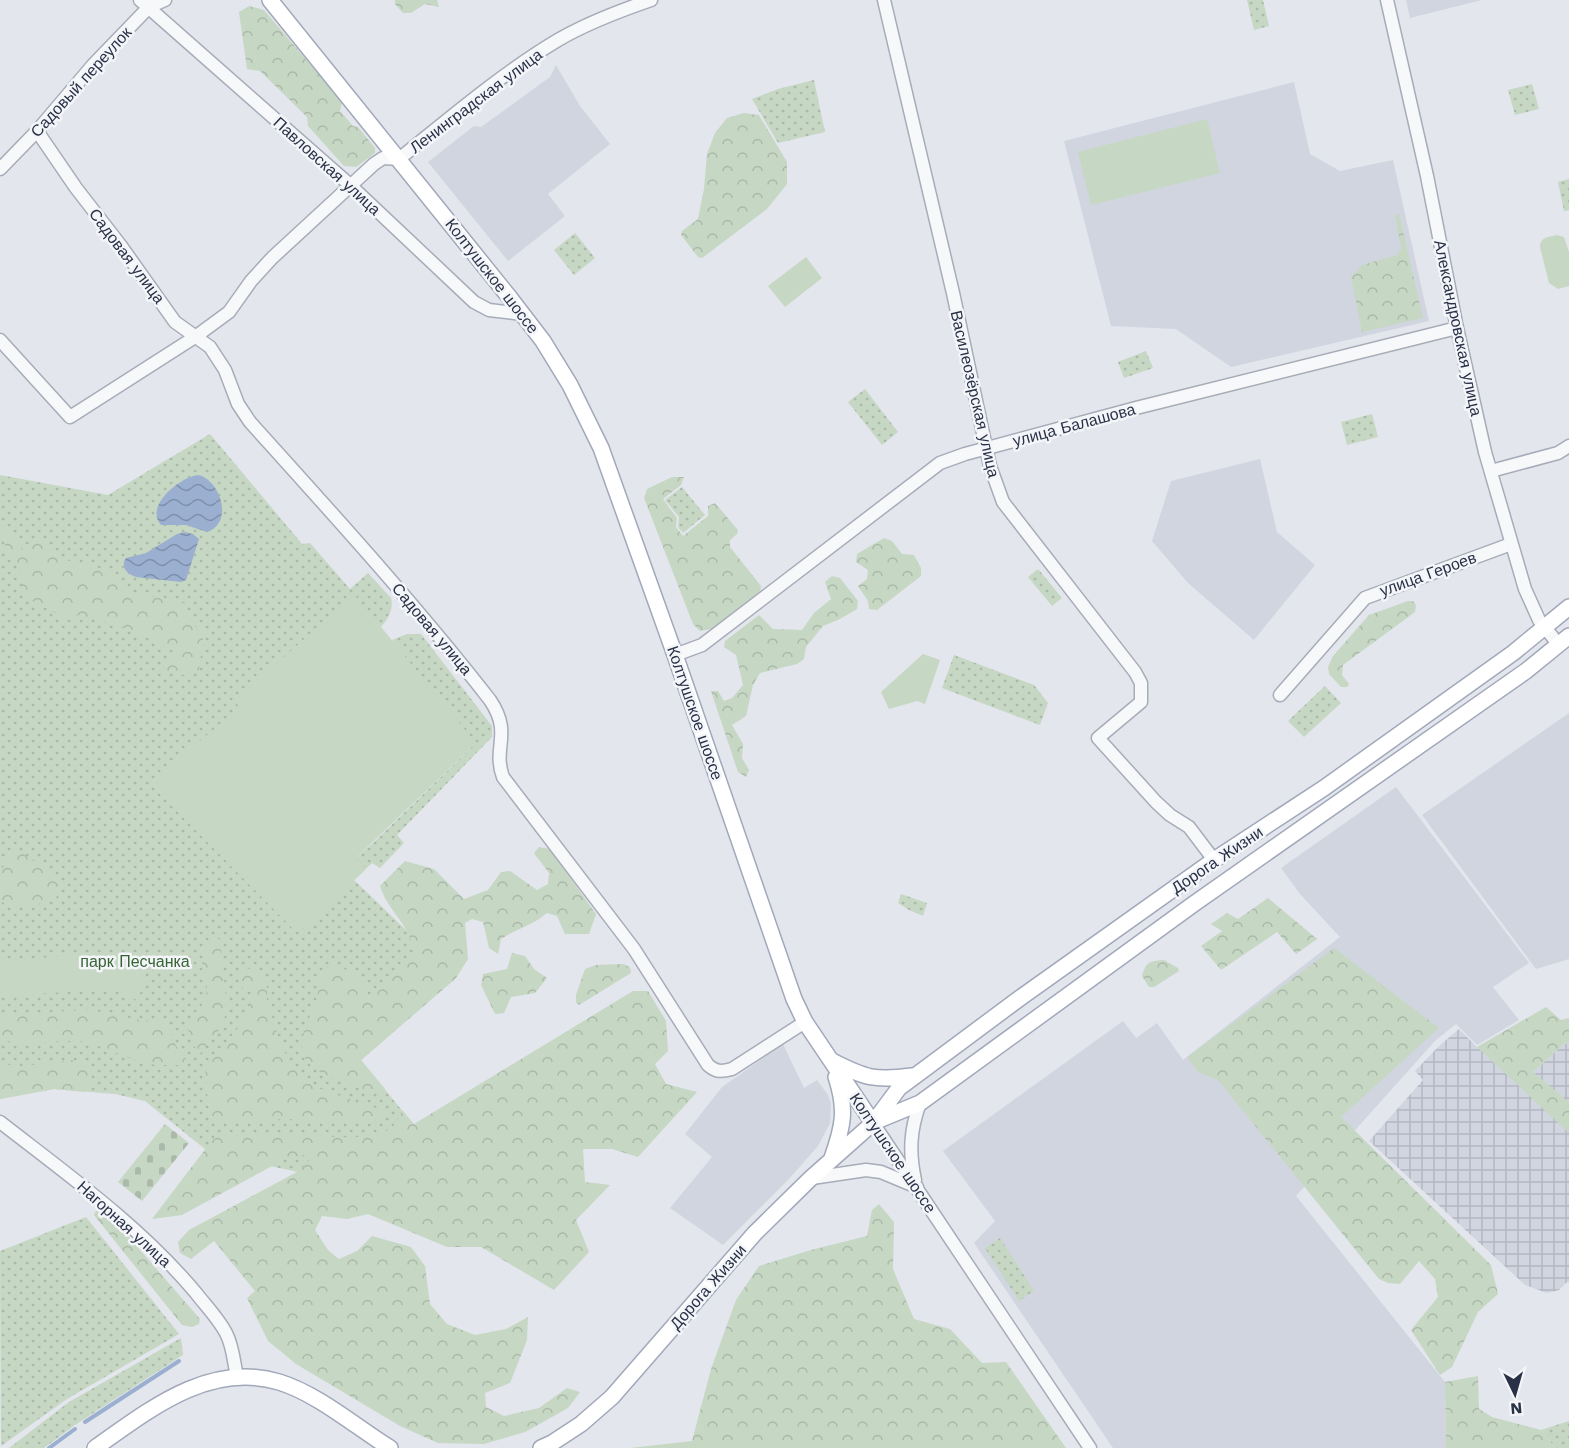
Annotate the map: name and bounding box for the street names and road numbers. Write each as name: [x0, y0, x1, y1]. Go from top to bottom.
street label: Садовый переулок: [27, 22, 136, 141]
street label: Ленинградская улица: [406, 45, 546, 157]
street label: Павловская улица: [270, 113, 385, 219]
street label: Садовая улица: [85, 205, 169, 307]
street label: Колтушское шоссе: [441, 215, 543, 337]
street label: Александровская улица: [1430, 238, 1486, 418]
street label: Василеозёрская улица: [947, 309, 1004, 480]
street label: улица Балашова: [1011, 399, 1137, 450]
street label: улица Героев: [1377, 548, 1479, 600]
street label: Садовая улица: [388, 579, 476, 679]
street label: Колтушское шоссе: [663, 643, 727, 783]
street label: Дорога Жизни: [1168, 822, 1266, 898]
street label: Колтушское шоссе: [846, 1089, 940, 1217]
street label: Нагорная улица: [73, 1177, 175, 1271]
street label: Дорога Жизни: [666, 1241, 750, 1333]

